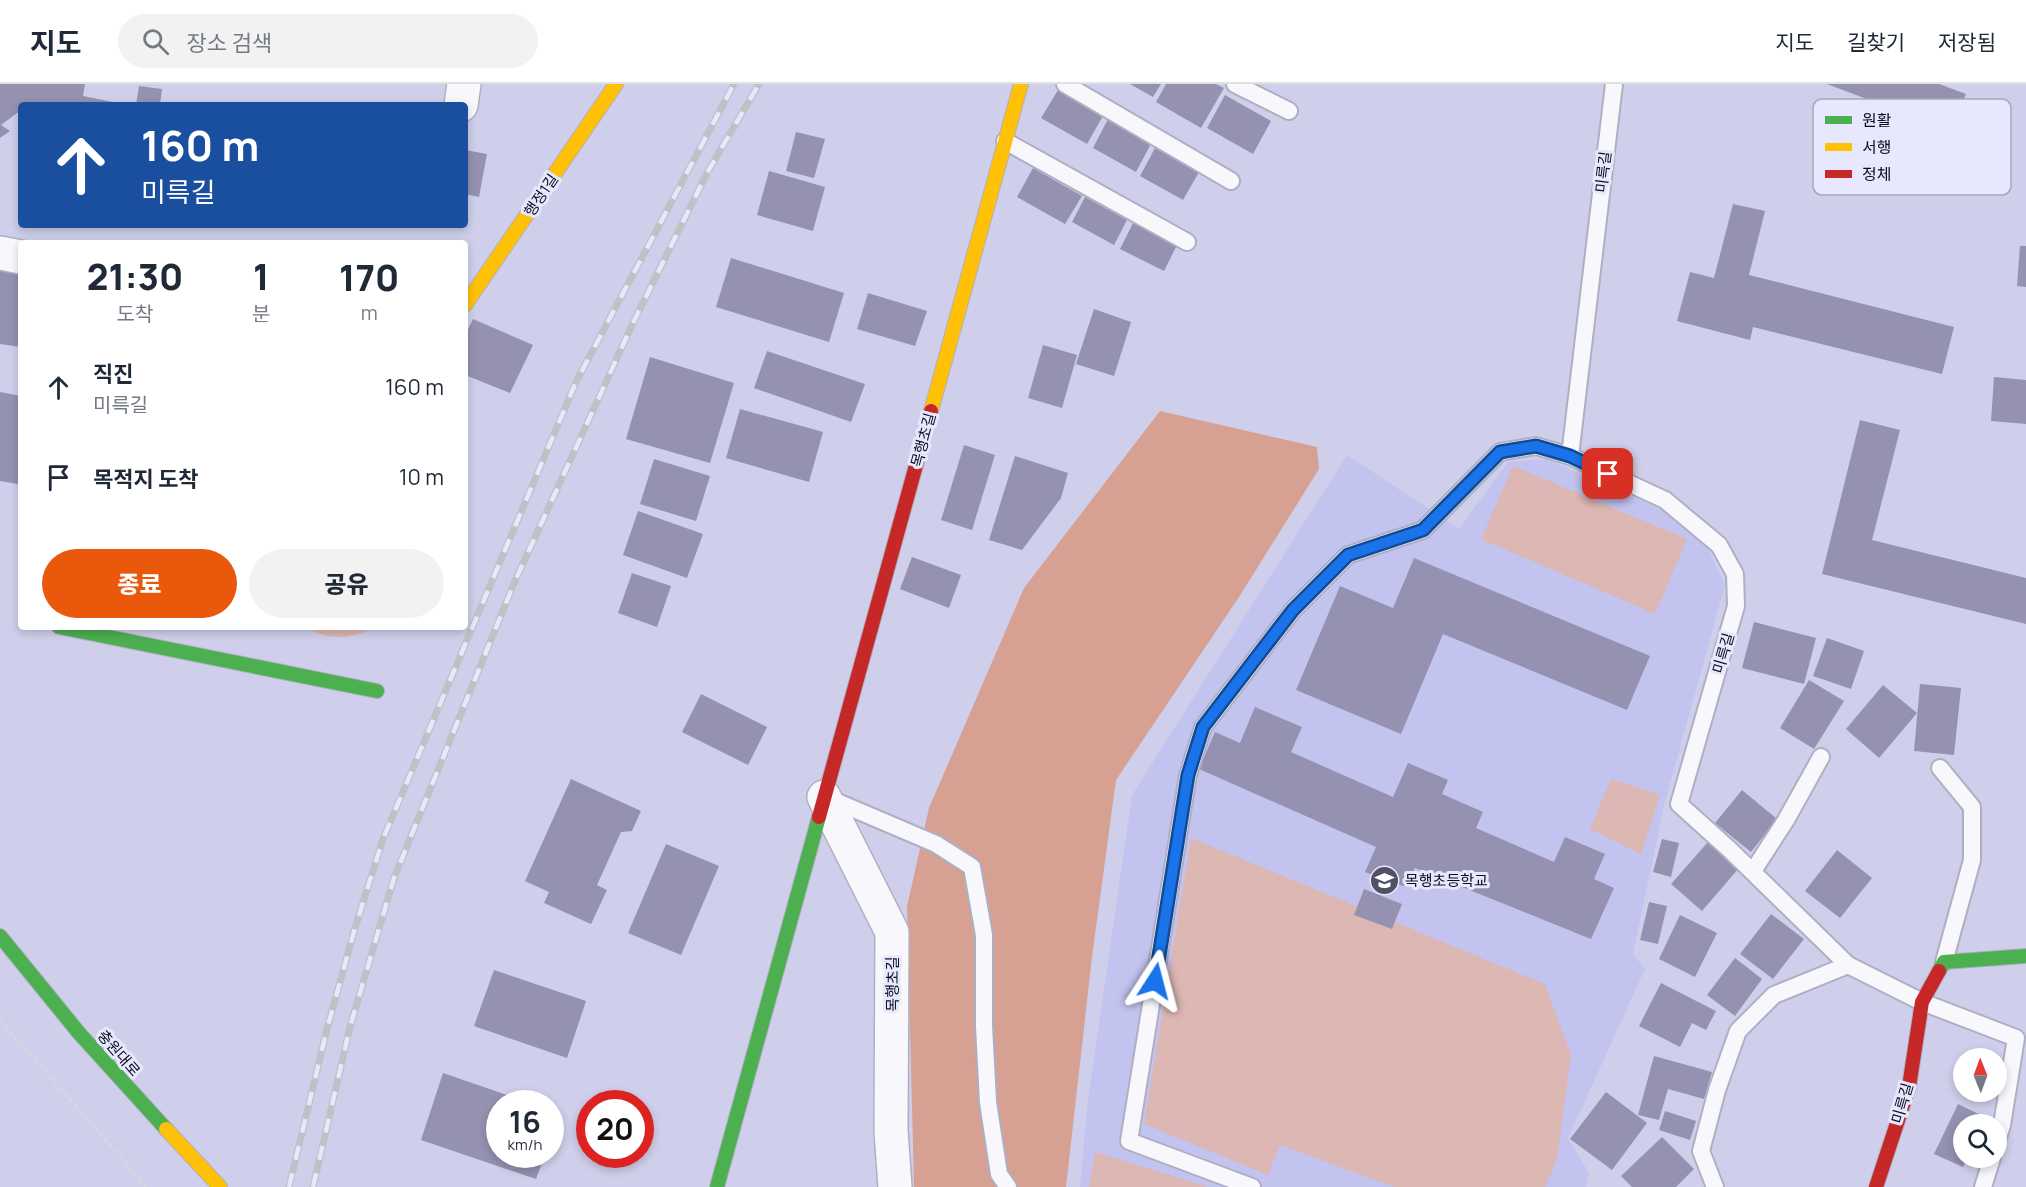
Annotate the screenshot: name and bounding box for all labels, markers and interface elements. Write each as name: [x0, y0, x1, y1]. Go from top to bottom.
search box: [118, 14, 538, 68]
text: 지도: [30, 23, 82, 61]
icon: search: [139, 25, 172, 58]
text: 장소 검색: [187, 28, 272, 58]
text: 지도: [1775, 28, 1814, 56]
text: 길찾기: [1847, 28, 1905, 56]
text: 저장됨: [1938, 28, 1996, 56]
legend: [1813, 99, 2011, 195]
text: 원활: [1862, 109, 1892, 131]
text: 160 m: [141, 116, 259, 174]
icon: ahead: [42, 126, 120, 204]
text: 서행: [1862, 136, 1891, 158]
street label: 미륵길: [1590, 150, 1616, 194]
text: 정체: [1862, 163, 1891, 185]
street label: 행정1길: [519, 170, 563, 220]
text: 미륵길: [141, 173, 216, 210]
text: 21:30: [87, 252, 183, 301]
text: 1: [253, 252, 269, 301]
text: 170: [339, 253, 399, 302]
text: m: [361, 299, 378, 326]
text: 도착: [117, 300, 153, 327]
text: 분: [252, 300, 270, 327]
text: 직진: [93, 359, 133, 389]
icon: ahead: [42, 371, 75, 404]
text: 160 m: [385, 372, 444, 402]
text: 미륵길: [93, 391, 148, 418]
street label: 목행초길: [906, 411, 940, 469]
pin: [1582, 448, 1633, 499]
icon: arrive: [1591, 457, 1624, 490]
icon: arrive: [42, 461, 75, 494]
text: 10 m: [399, 462, 444, 492]
text: 목적지 도착: [93, 464, 199, 494]
button: 종료: [42, 549, 237, 618]
button: 공유: [249, 549, 444, 618]
street label: 미륵길: [1707, 630, 1739, 676]
school or university icon: 목행초등학교: [1368, 864, 1400, 896]
place label: 목행초등학교: [1405, 870, 1488, 891]
position arrow: [1123, 949, 1187, 1013]
street label: 목행초길: [882, 956, 903, 1012]
street label: 충원대로: [93, 1025, 145, 1081]
north arrow: [1953, 1048, 2007, 1102]
map controls: [1953, 1048, 2007, 1168]
street label: 미륵길: [1886, 1080, 1918, 1126]
speed limit sign: 20: [576, 1090, 654, 1168]
text: 16: [509, 1101, 541, 1142]
button: search: [1953, 1114, 2007, 1168]
text: km/h: [508, 1134, 542, 1155]

